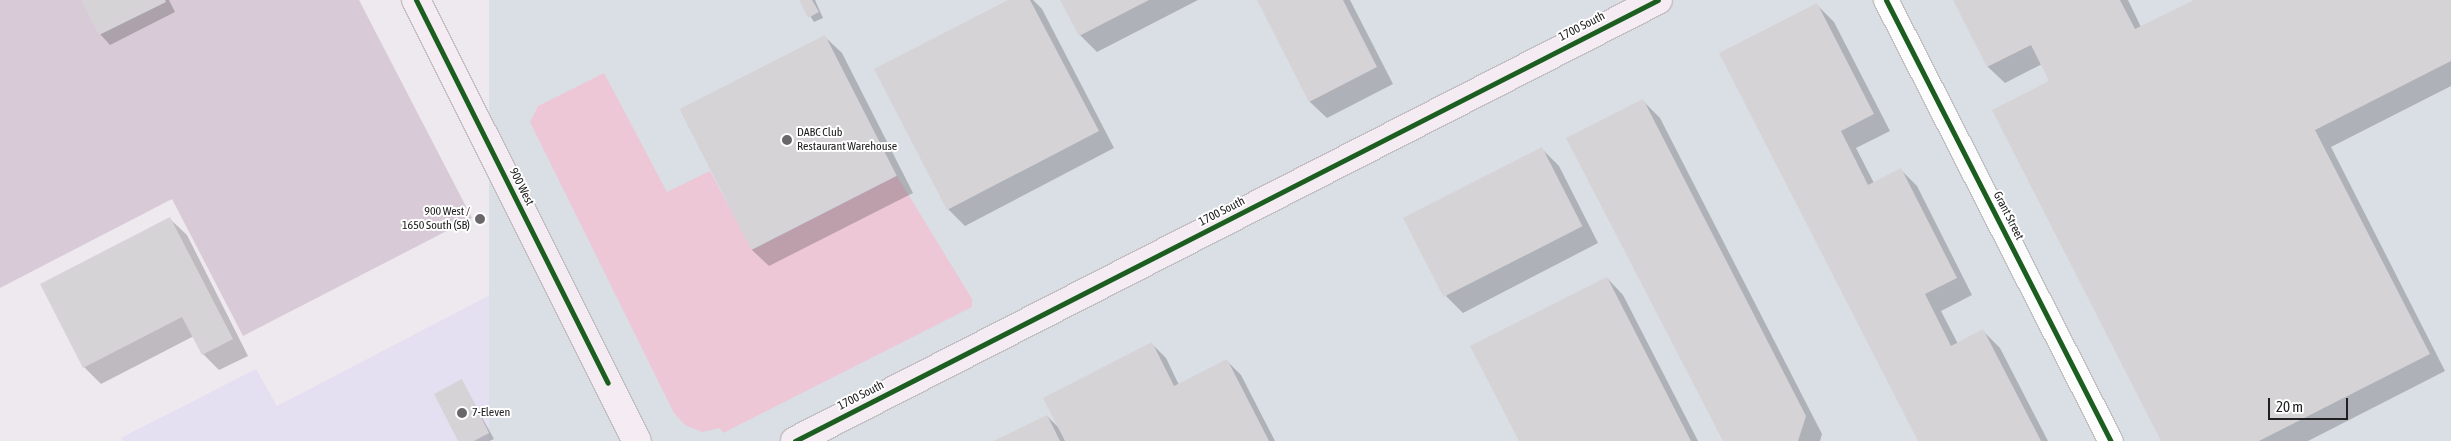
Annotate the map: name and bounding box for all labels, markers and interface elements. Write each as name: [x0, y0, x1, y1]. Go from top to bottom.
street label: 1700 South: [1556, 9, 1608, 45]
place label: DABC Club Restaurant Warehouse: [797, 126, 897, 154]
marker: DABC Club Restaurant Warehouse: [781, 134, 793, 146]
street label: 900 West: [505, 166, 537, 208]
street label: Grant Street: [1990, 189, 2026, 243]
street label: 1700 South: [1196, 194, 1248, 230]
place label: 900 West / 1650 South (SB): [402, 205, 470, 233]
marker: 900 West / 1650 South (SB): [474, 213, 486, 225]
street label: 1700 South: [835, 378, 887, 414]
scale bar: [2271, 388, 2351, 420]
text: 20 m: [2276, 398, 2303, 415]
place label: 7-Eleven: [472, 406, 510, 420]
marker: 7-Eleven: [456, 407, 468, 419]

